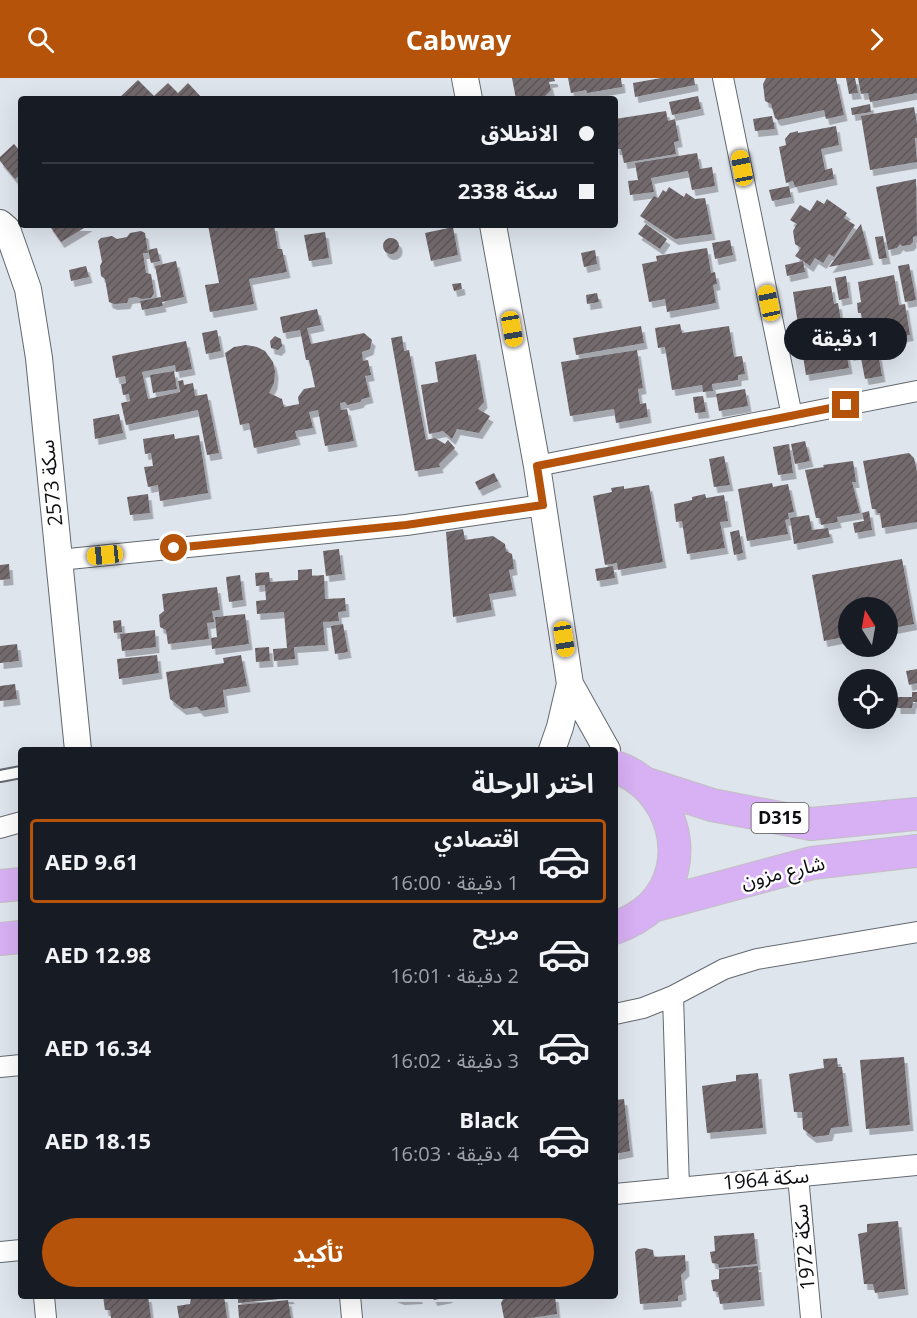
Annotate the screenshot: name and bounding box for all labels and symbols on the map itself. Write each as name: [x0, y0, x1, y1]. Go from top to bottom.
car: [730, 149, 754, 187]
car: [756, 284, 782, 322]
car: [500, 310, 524, 348]
callout: 1 دقيقة: [784, 318, 908, 360]
route end: [832, 391, 859, 418]
street label: سكة 2573: [33, 439, 68, 527]
route start: [160, 534, 187, 561]
car: [86, 544, 124, 566]
north arrow: [838, 597, 898, 657]
car: [552, 620, 576, 658]
road number: D315: [752, 803, 808, 833]
street label: شارع مزون: [738, 849, 828, 896]
street label: سكة 1964: [722, 1161, 810, 1196]
street label: سكة 1972: [786, 1203, 821, 1291]

